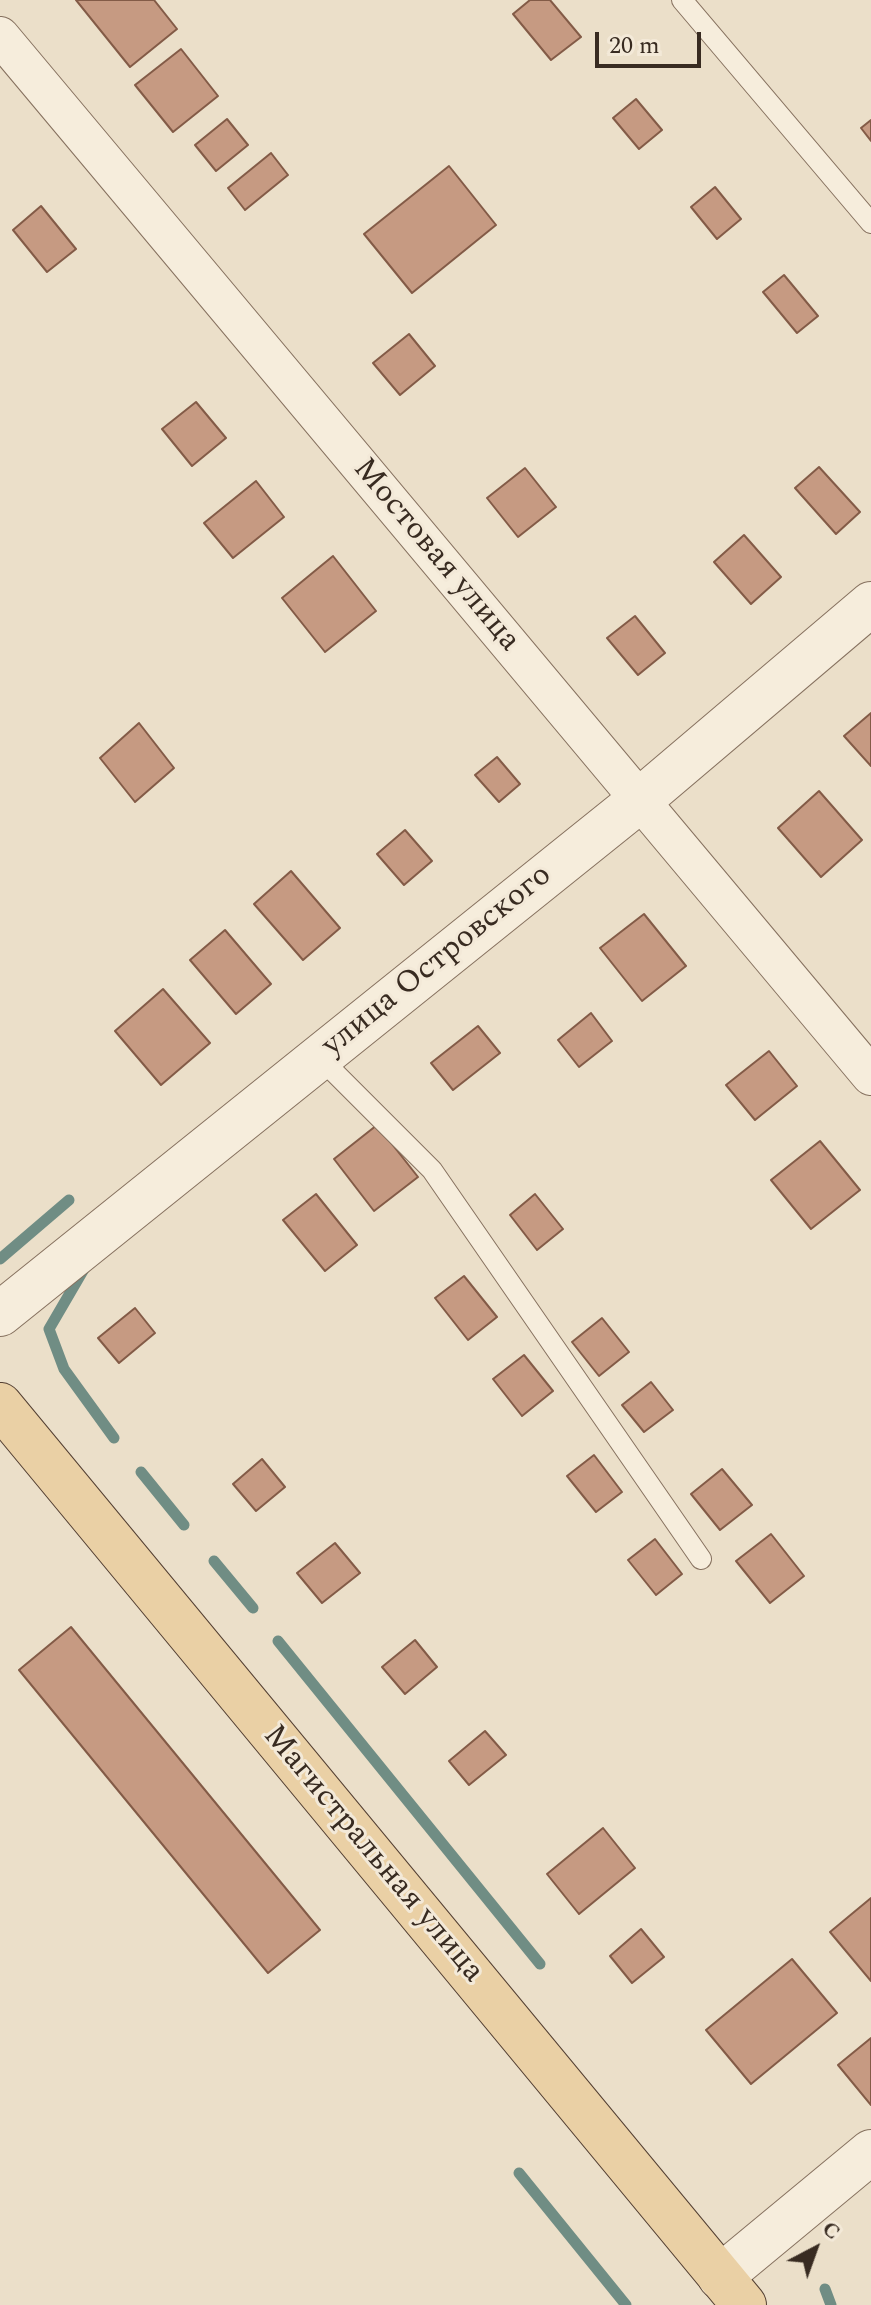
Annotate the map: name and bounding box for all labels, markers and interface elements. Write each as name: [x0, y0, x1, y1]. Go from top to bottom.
scale bar: [599, 16, 705, 66]
text: 20 m: [609, 28, 660, 64]
street label: Мостовая улица: [343, 452, 527, 660]
street label: улица Островского: [315, 858, 561, 1066]
street label: Магистральная улица: [253, 1718, 491, 1992]
north arrow: [775, 2209, 855, 2289]
text: С: [814, 2213, 848, 2248]

